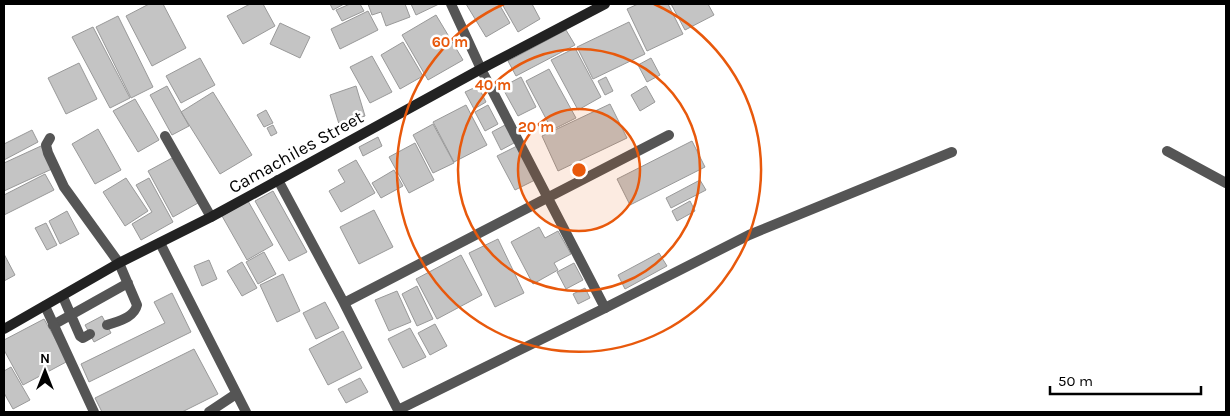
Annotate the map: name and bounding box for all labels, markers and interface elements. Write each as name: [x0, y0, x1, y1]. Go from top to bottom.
text: 60 m: [432, 33, 468, 51]
text: 40 m: [475, 76, 511, 94]
street label: Camachiles Street: [225, 106, 367, 198]
text: 20 m: [518, 118, 554, 136]
centre of rings: [570, 161, 588, 179]
north arrow: [20, 346, 70, 396]
text: N: [40, 350, 50, 367]
scale bar: [1050, 364, 1201, 396]
text: 50 m: [1058, 372, 1093, 390]

